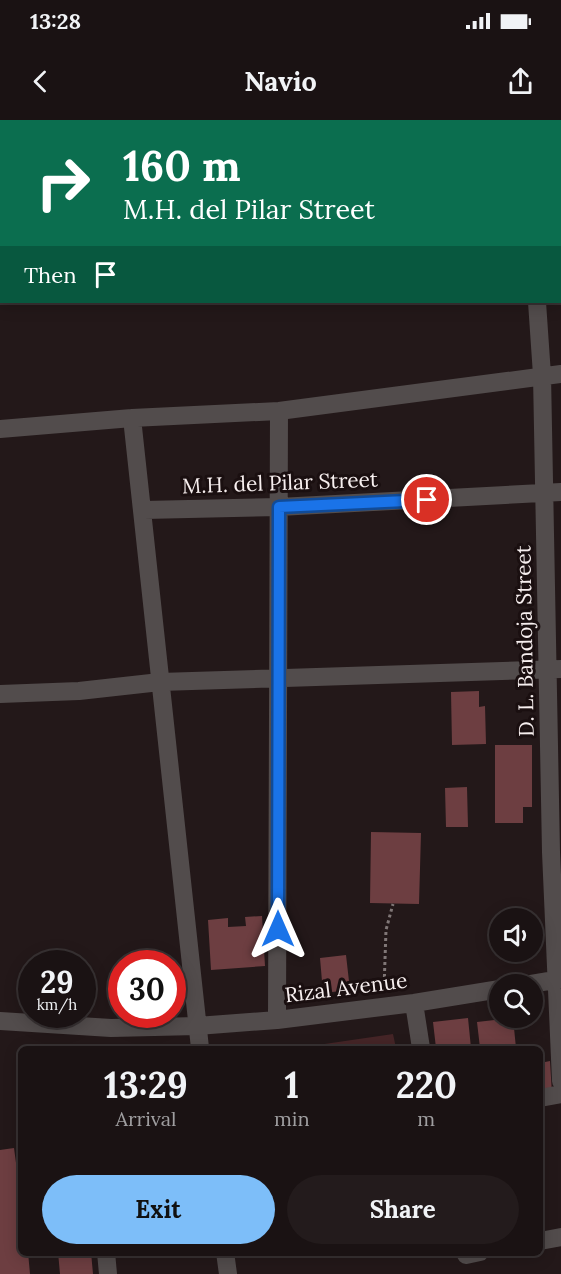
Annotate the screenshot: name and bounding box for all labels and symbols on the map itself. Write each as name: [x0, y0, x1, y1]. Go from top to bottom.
street label: M.H. del Pilar Street: [182, 466, 379, 499]
pin: [401, 474, 452, 525]
street label: D. L. Bandoja Street: [509, 544, 540, 737]
position arrow: [246, 897, 310, 961]
speed limit sign: 30: [108, 950, 186, 1028]
street label: Rizal Avenue: [283, 967, 409, 1008]

